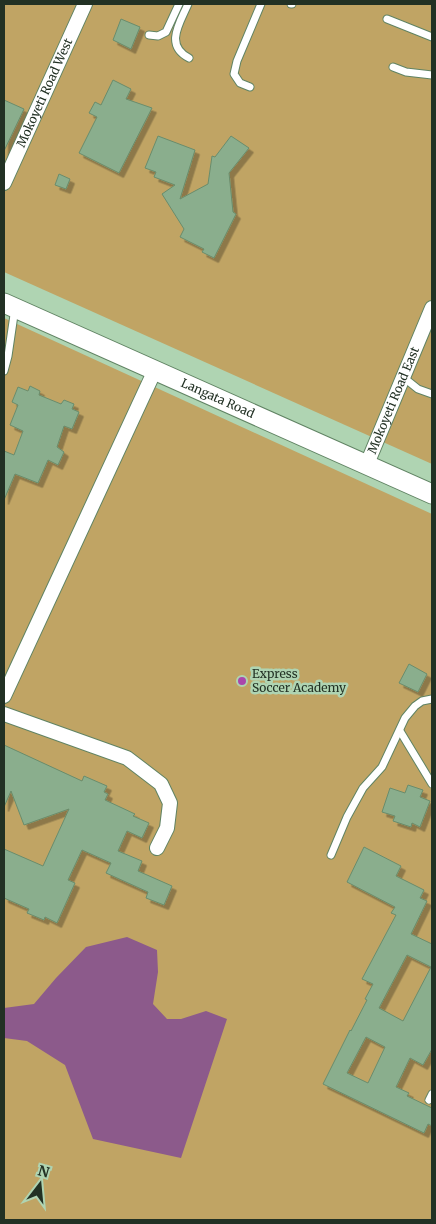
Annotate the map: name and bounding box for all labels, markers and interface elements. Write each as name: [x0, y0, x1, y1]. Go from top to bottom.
street label: Mokoyeti Road West: [13, 35, 76, 149]
street label: Mokoyeti Road East: [364, 344, 422, 456]
street label: Langata Road: [179, 375, 257, 421]
place label: Express Soccer Academy: [252, 666, 346, 695]
marker: Express Soccer Academy: [236, 675, 248, 687]
north arrow: [15, 1159, 65, 1209]
text: N: [36, 1161, 51, 1182]

